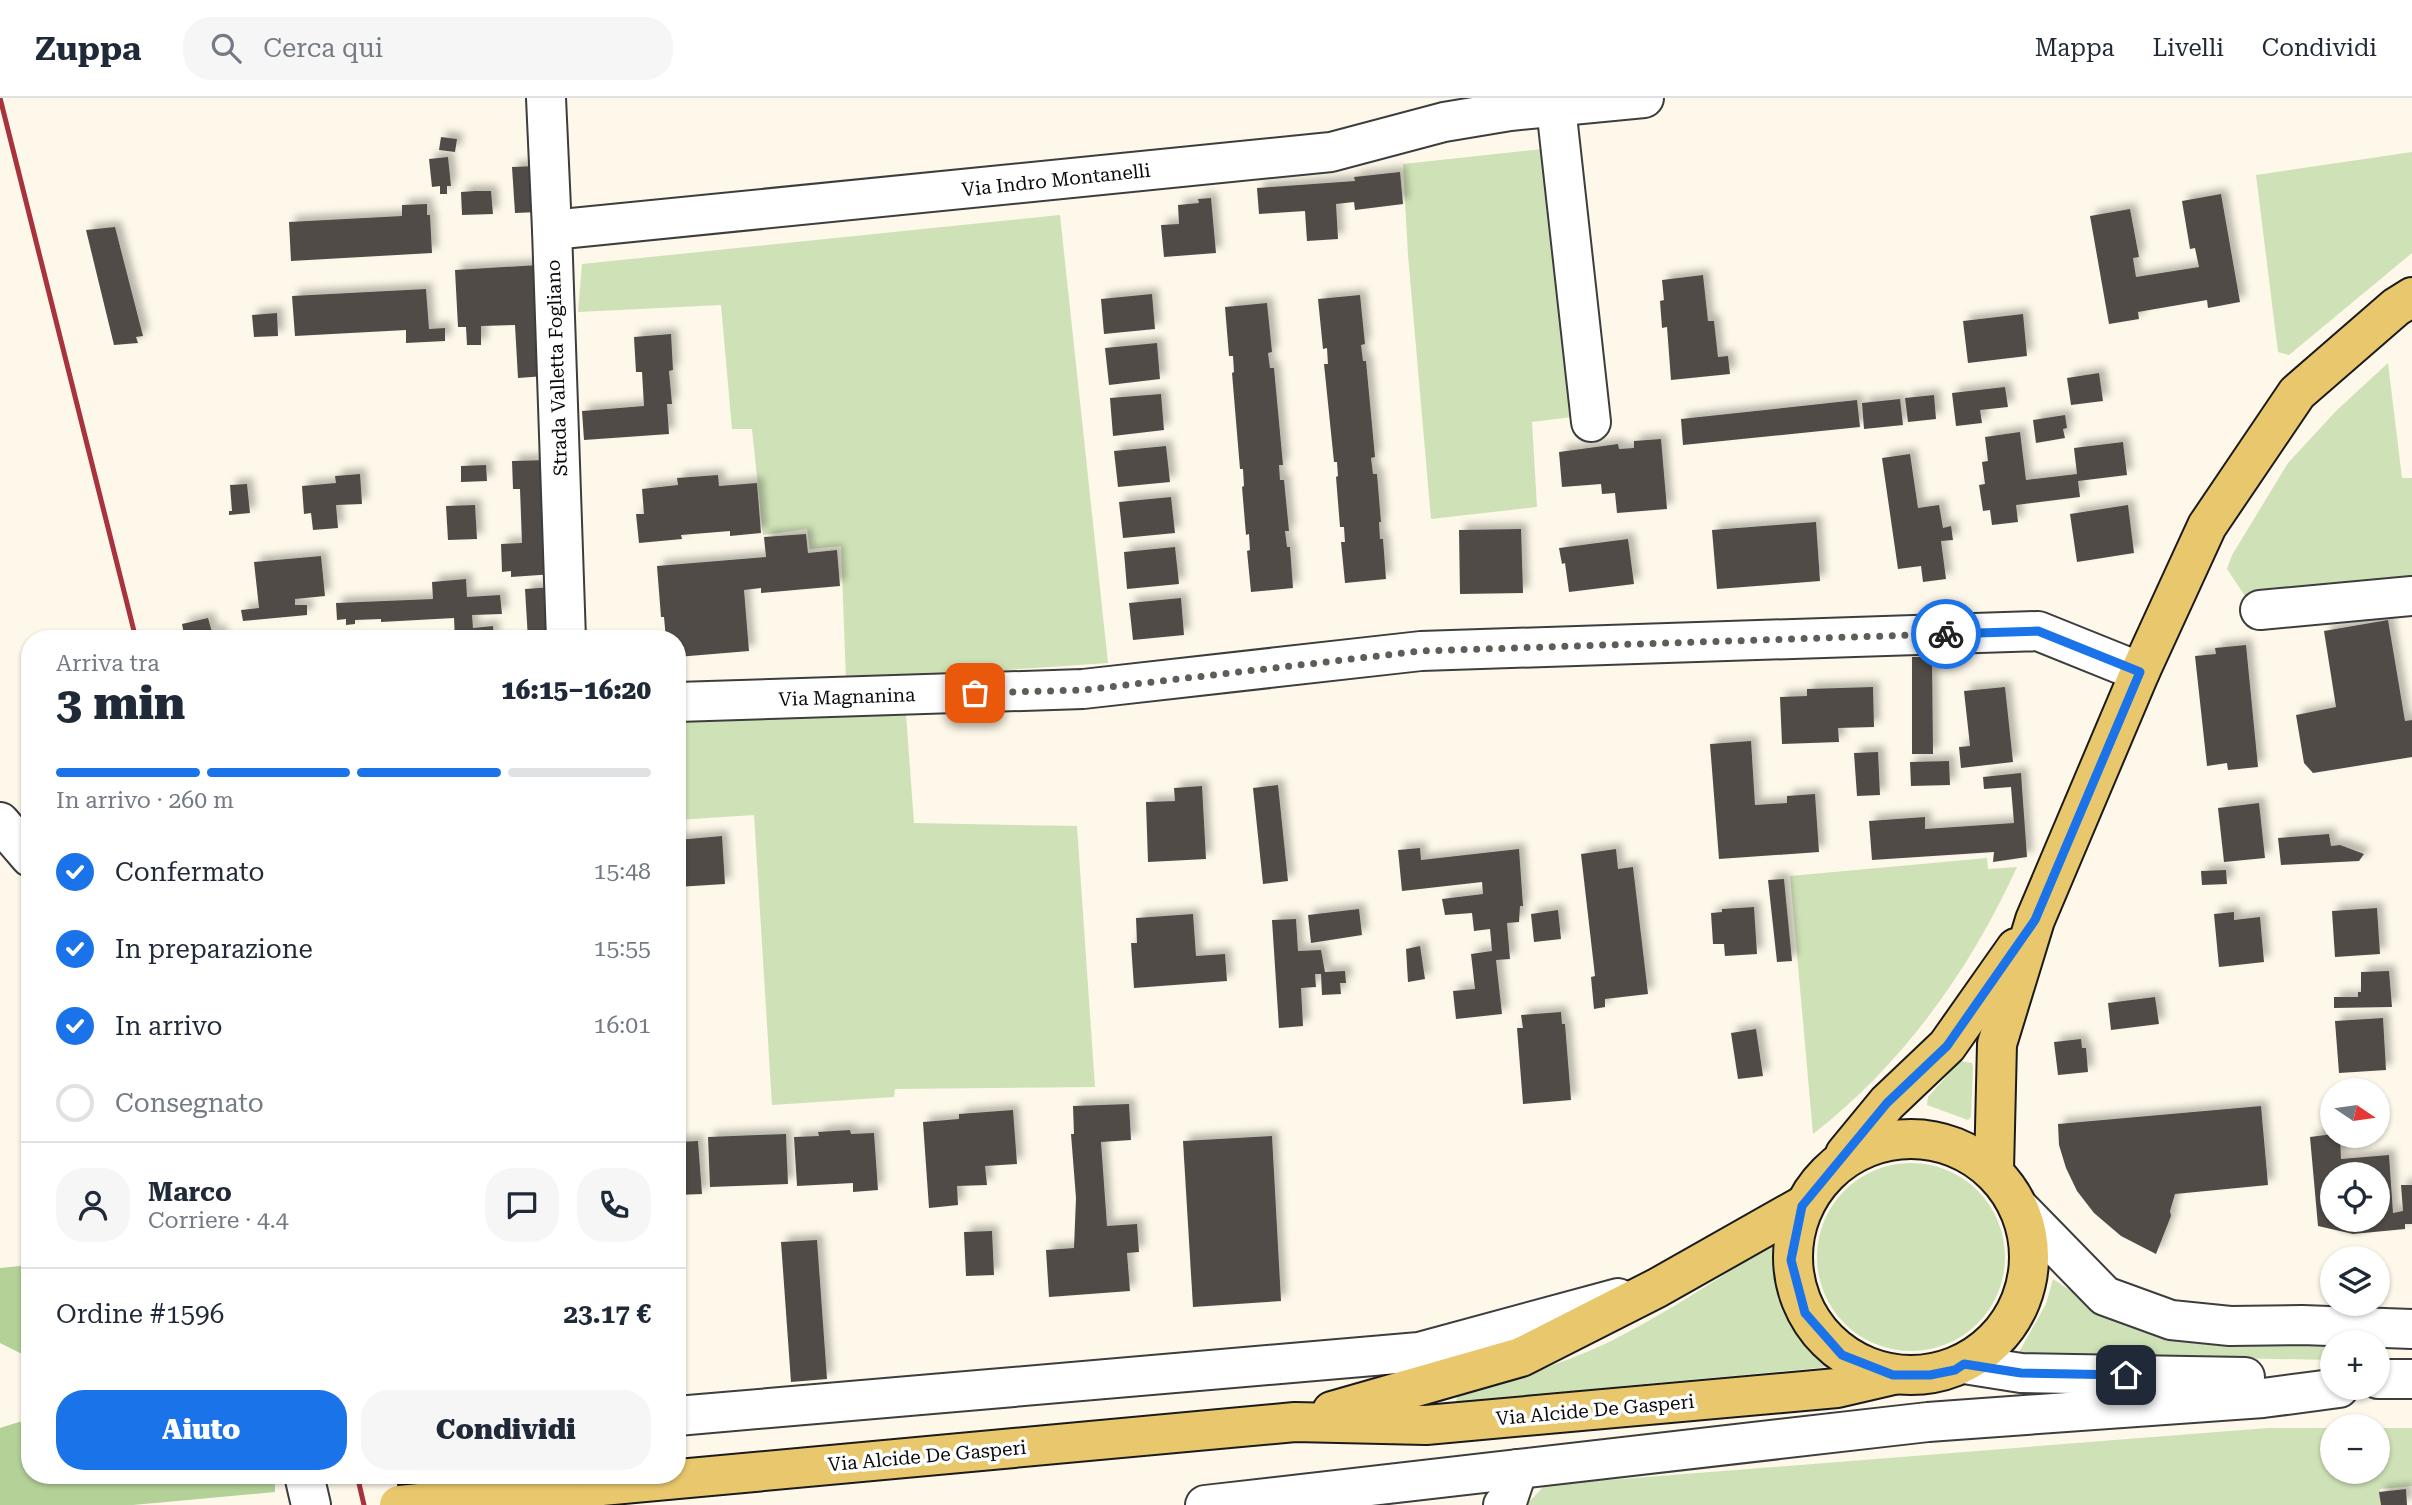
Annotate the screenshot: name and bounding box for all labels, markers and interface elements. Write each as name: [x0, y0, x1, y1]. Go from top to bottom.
search box: [183, 17, 673, 80]
text: Zuppa: [35, 29, 141, 68]
icon: search: [207, 29, 245, 67]
text: Cerca qui: [263, 33, 383, 63]
text: Mappa: [2035, 34, 2114, 62]
text: Livelli: [2152, 34, 2224, 62]
text: Condividi: [2262, 34, 2377, 62]
street label: Via Indro Montanelli: [961, 159, 1151, 201]
street label: Strada Valletta Fogliano: [542, 259, 572, 477]
courier: [1911, 599, 1981, 669]
icon: bike: [1927, 615, 1965, 653]
text: Arriva tra: [56, 650, 160, 677]
pin: [945, 663, 1005, 723]
icon: bag: [956, 674, 994, 712]
text: 16:15–16:20: [501, 675, 651, 705]
text: 3 min: [56, 676, 185, 730]
street label: Via Magnanina: [778, 683, 916, 711]
text: In arrivo · 260 m: [56, 787, 234, 814]
icon: check: [56, 853, 94, 891]
text: Confermato: [115, 857, 264, 887]
text: 15:48: [594, 858, 651, 885]
icon: check: [56, 930, 94, 968]
text: In preparazione: [115, 934, 313, 964]
text: 15:55: [594, 935, 651, 962]
icon: check: [56, 1007, 94, 1045]
text: In arrivo: [115, 1011, 222, 1041]
text: 16:01: [594, 1012, 651, 1039]
north arrow: [2320, 1078, 2390, 1148]
map controls: [2320, 1078, 2390, 1484]
text: Consegnato: [115, 1088, 264, 1118]
button: locate: [2320, 1162, 2390, 1232]
button: person: [56, 1168, 130, 1242]
button: chat: [485, 1168, 559, 1242]
button: phone: [577, 1168, 651, 1242]
text: Marco: [148, 1177, 232, 1207]
text: Corriere · 4.4: [148, 1207, 289, 1234]
button: layers: [2320, 1246, 2390, 1316]
text: Ordine #1596: [56, 1299, 224, 1329]
text: 23.17 €: [563, 1299, 651, 1329]
button: +: [2320, 1330, 2390, 1400]
pin: [2096, 1345, 2156, 1405]
icon: home: [2107, 1356, 2145, 1394]
button: Aiuto: [56, 1390, 347, 1470]
button: Condividi: [361, 1390, 651, 1470]
street label: Via Alcide De Gasperi: [1495, 1390, 1695, 1430]
button: −: [2320, 1414, 2390, 1484]
street label: Via Alcide De Gasperi: [827, 1436, 1027, 1476]

